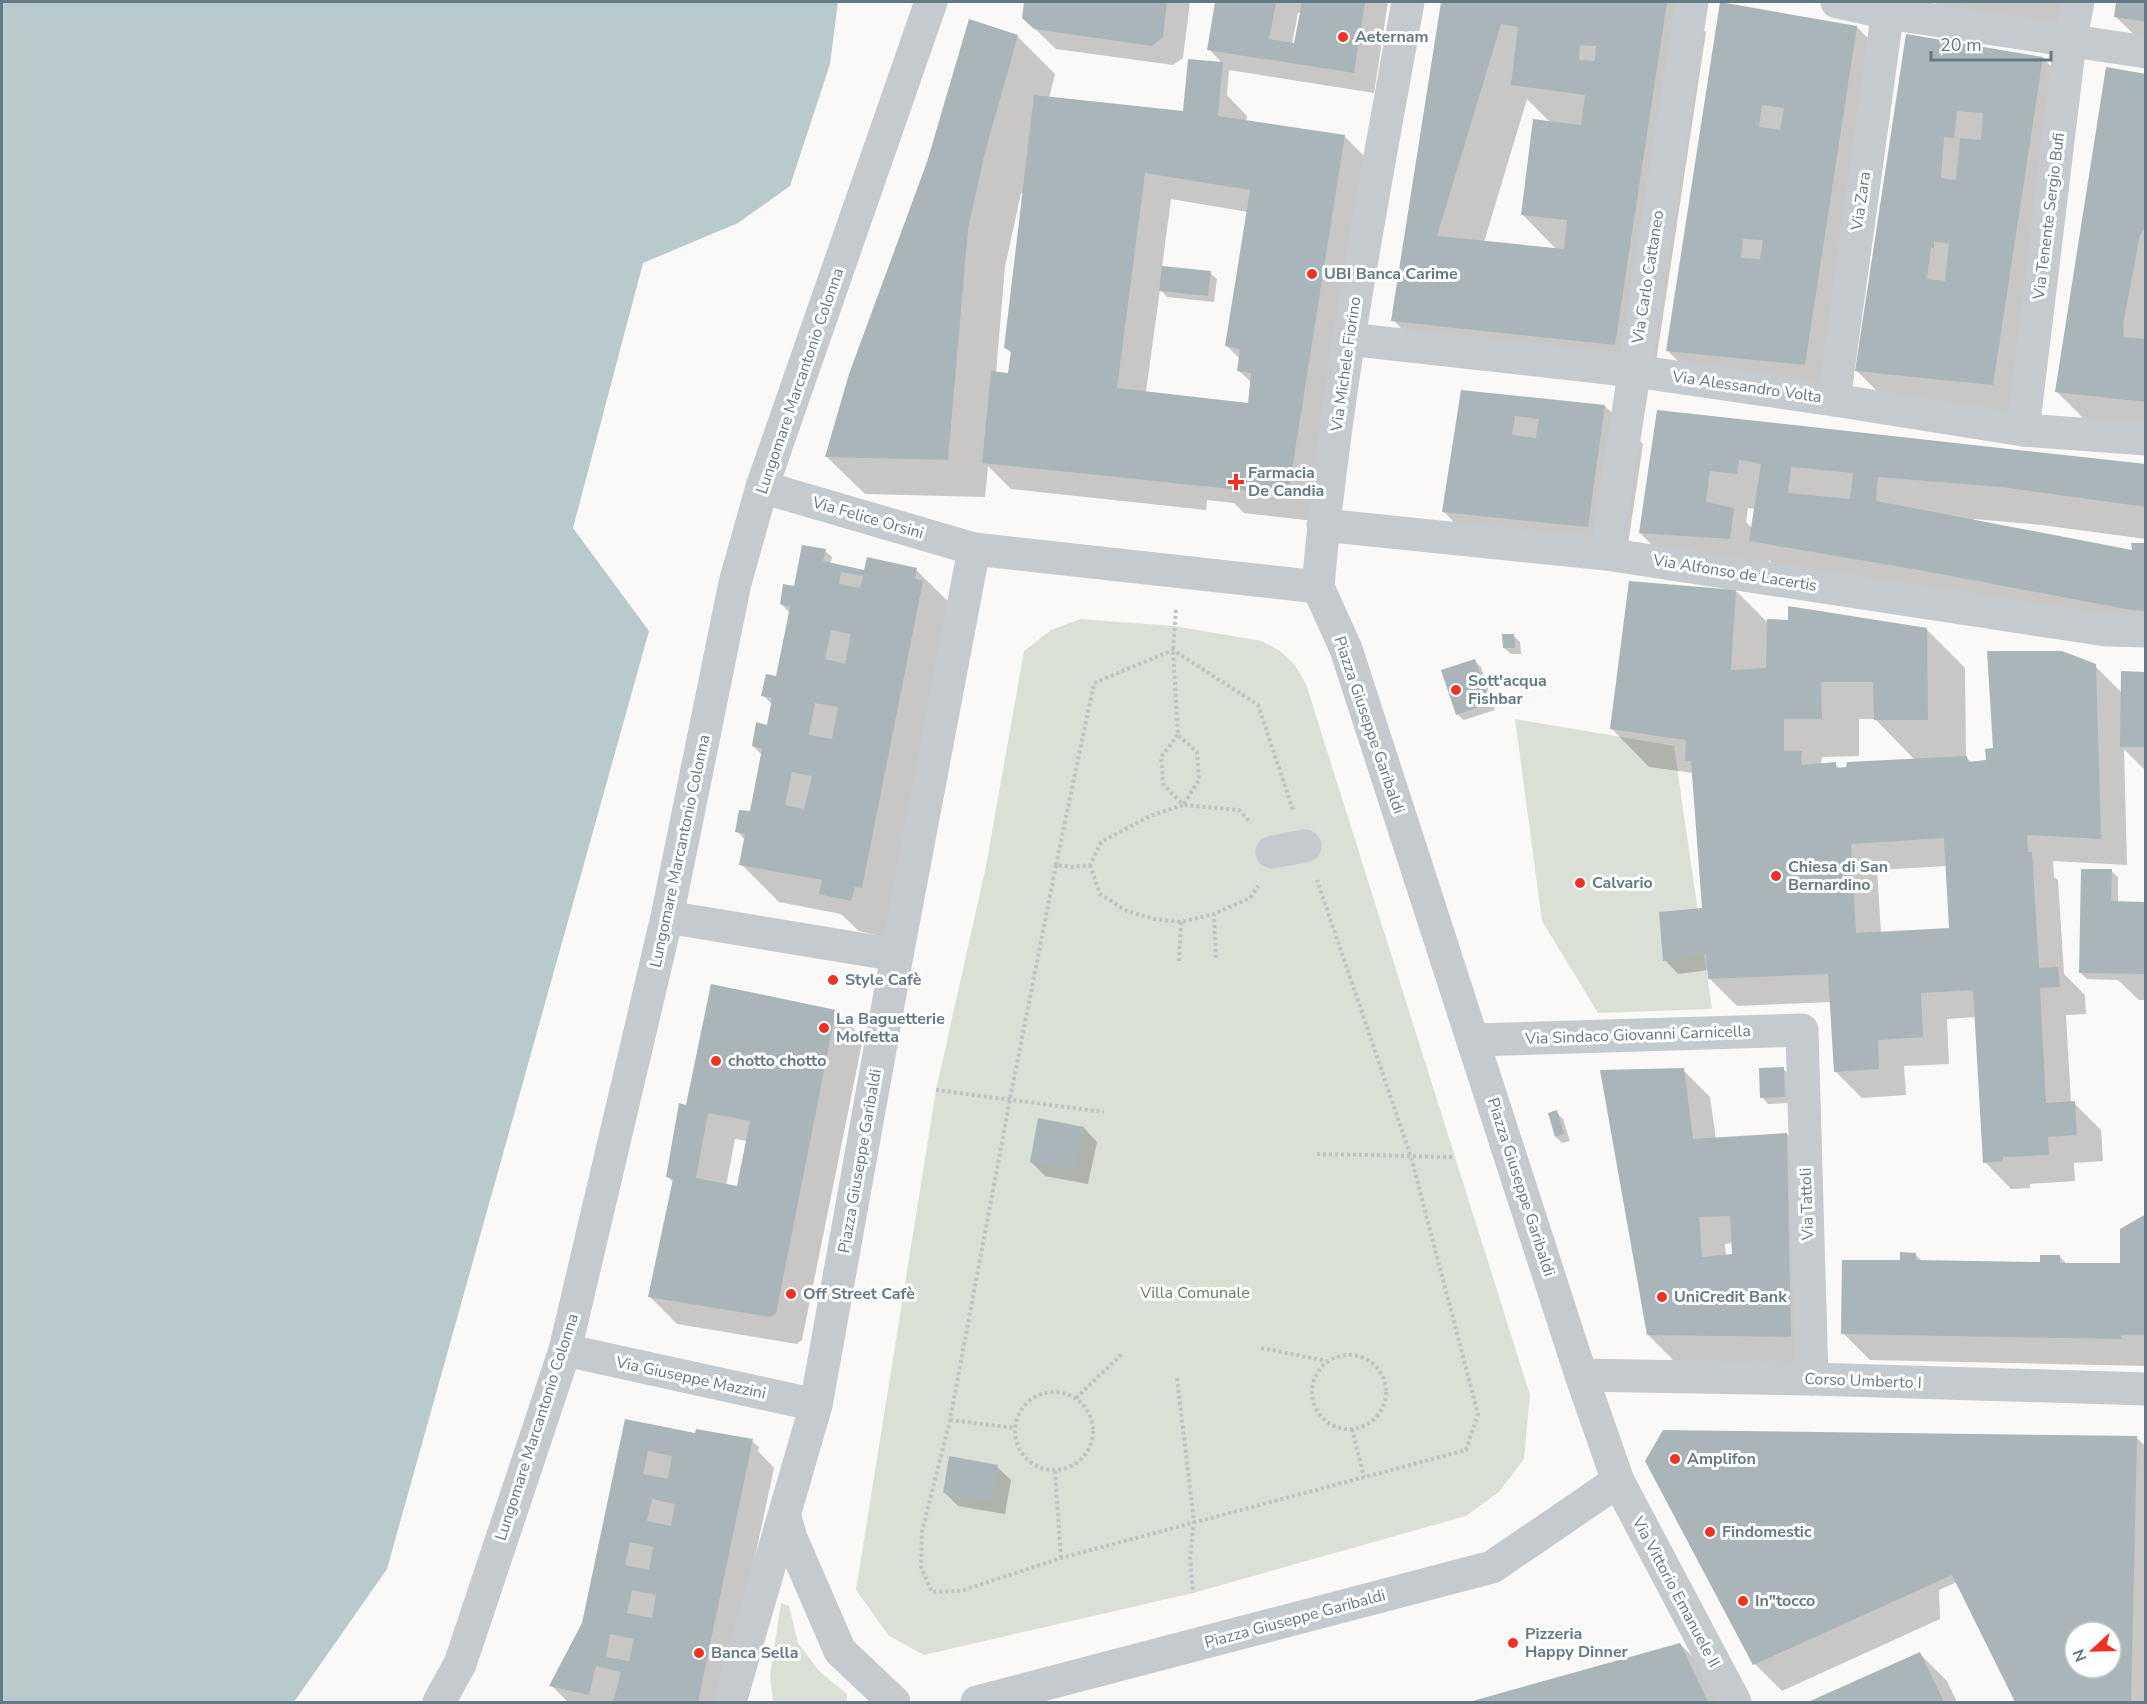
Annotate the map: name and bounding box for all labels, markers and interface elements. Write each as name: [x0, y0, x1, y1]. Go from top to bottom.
scale bar: [1931, 24, 2051, 62]
place label: Aeternam: [1355, 26, 1429, 48]
marker: Aeternam: [1336, 30, 1350, 44]
text: 20 m: [1940, 33, 1982, 57]
street label: Via Tenente Sergio Bufi: [2028, 131, 2070, 302]
street label: Via Zara: [1846, 170, 1876, 233]
street label: Via Carlo Cattaneo: [1626, 209, 1669, 346]
place label: UBI Banca Carime: [1324, 263, 1458, 285]
street label: Lungomare Marcantonio Colonna: [751, 265, 849, 497]
marker: UBI Banca Carime: [1305, 267, 1319, 281]
street label: Via Michele Fiorino: [1326, 295, 1366, 434]
street label: Via Alessandro Volta: [1670, 365, 1823, 408]
place label: Farmacia De Candia: [1248, 462, 1324, 502]
marker: Farmacia De Candia: [1229, 475, 1243, 489]
street label: Via Felice Orsini: [809, 491, 926, 544]
street label: Via Alfonso de Lacertis: [1651, 549, 1818, 597]
street label: Piazza Giuseppe Garibaldi: [1328, 633, 1410, 817]
place label: Sott'acqua Fishbar: [1468, 670, 1547, 710]
marker: Sott'acqua Fishbar: [1449, 683, 1463, 697]
street label: Lungomare Marcantonio Colonna: [645, 733, 715, 969]
place label: Chiesa di San Bernardino: [1788, 856, 1888, 896]
marker: Chiesa di San Bernardino: [1769, 869, 1783, 883]
place label: Calvario: [1592, 872, 1653, 894]
marker: Calvario: [1573, 876, 1587, 890]
place label: Style Cafè: [845, 969, 922, 991]
marker: Style Cafè: [826, 973, 840, 987]
place label: La Baguetterie Molfetta: [836, 1008, 945, 1048]
street label: Via Sindaco Giovanni Carnicella: [1524, 1020, 1751, 1050]
marker: La Baguetterie Molfetta: [817, 1021, 831, 1035]
place label: chotto chotto: [728, 1050, 826, 1072]
marker: chotto chotto: [709, 1054, 723, 1068]
street label: Piazza Giuseppe Garibaldi: [833, 1067, 887, 1255]
street label: Piazza Giuseppe Garibaldi: [1482, 1095, 1560, 1279]
street label: Via Tattoli: [1795, 1167, 1819, 1242]
park label: Villa Comunale: [1139, 1282, 1250, 1304]
place label: Off Street Cafè: [803, 1283, 915, 1305]
place label: UniCredit Bank: [1674, 1286, 1787, 1308]
marker: Off Street Cafè: [784, 1287, 798, 1301]
marker: UniCredit Bank: [1655, 1290, 1669, 1304]
street label: Lungomare Marcantonio Colonna: [490, 1311, 584, 1543]
street label: Via Giuseppe Mazzini: [613, 1351, 768, 1405]
street label: Corso Umberto I: [1804, 1368, 1922, 1394]
place label: Amplifon: [1687, 1448, 1756, 1470]
marker: Amplifon: [1668, 1452, 1682, 1466]
street label: Via Vittorio Emanuele II: [1626, 1512, 1725, 1671]
place label: Findomestic: [1722, 1521, 1812, 1543]
marker: Findomestic: [1703, 1525, 1717, 1539]
street label: Piazza Giuseppe Garibaldi: [1202, 1584, 1388, 1654]
place label: In"tocco: [1755, 1590, 1815, 1612]
marker: In"tocco: [1736, 1594, 1750, 1608]
north arrow: [2063, 1620, 2123, 1680]
place label: Pizzeria Happy Dinner: [1525, 1623, 1629, 1663]
marker: Pizzeria Happy Dinner: [1506, 1636, 1520, 1650]
place label: Banca Sella: [711, 1642, 798, 1664]
marker: Banca Sella: [692, 1646, 706, 1660]
text: N: [2068, 1646, 2092, 1665]

